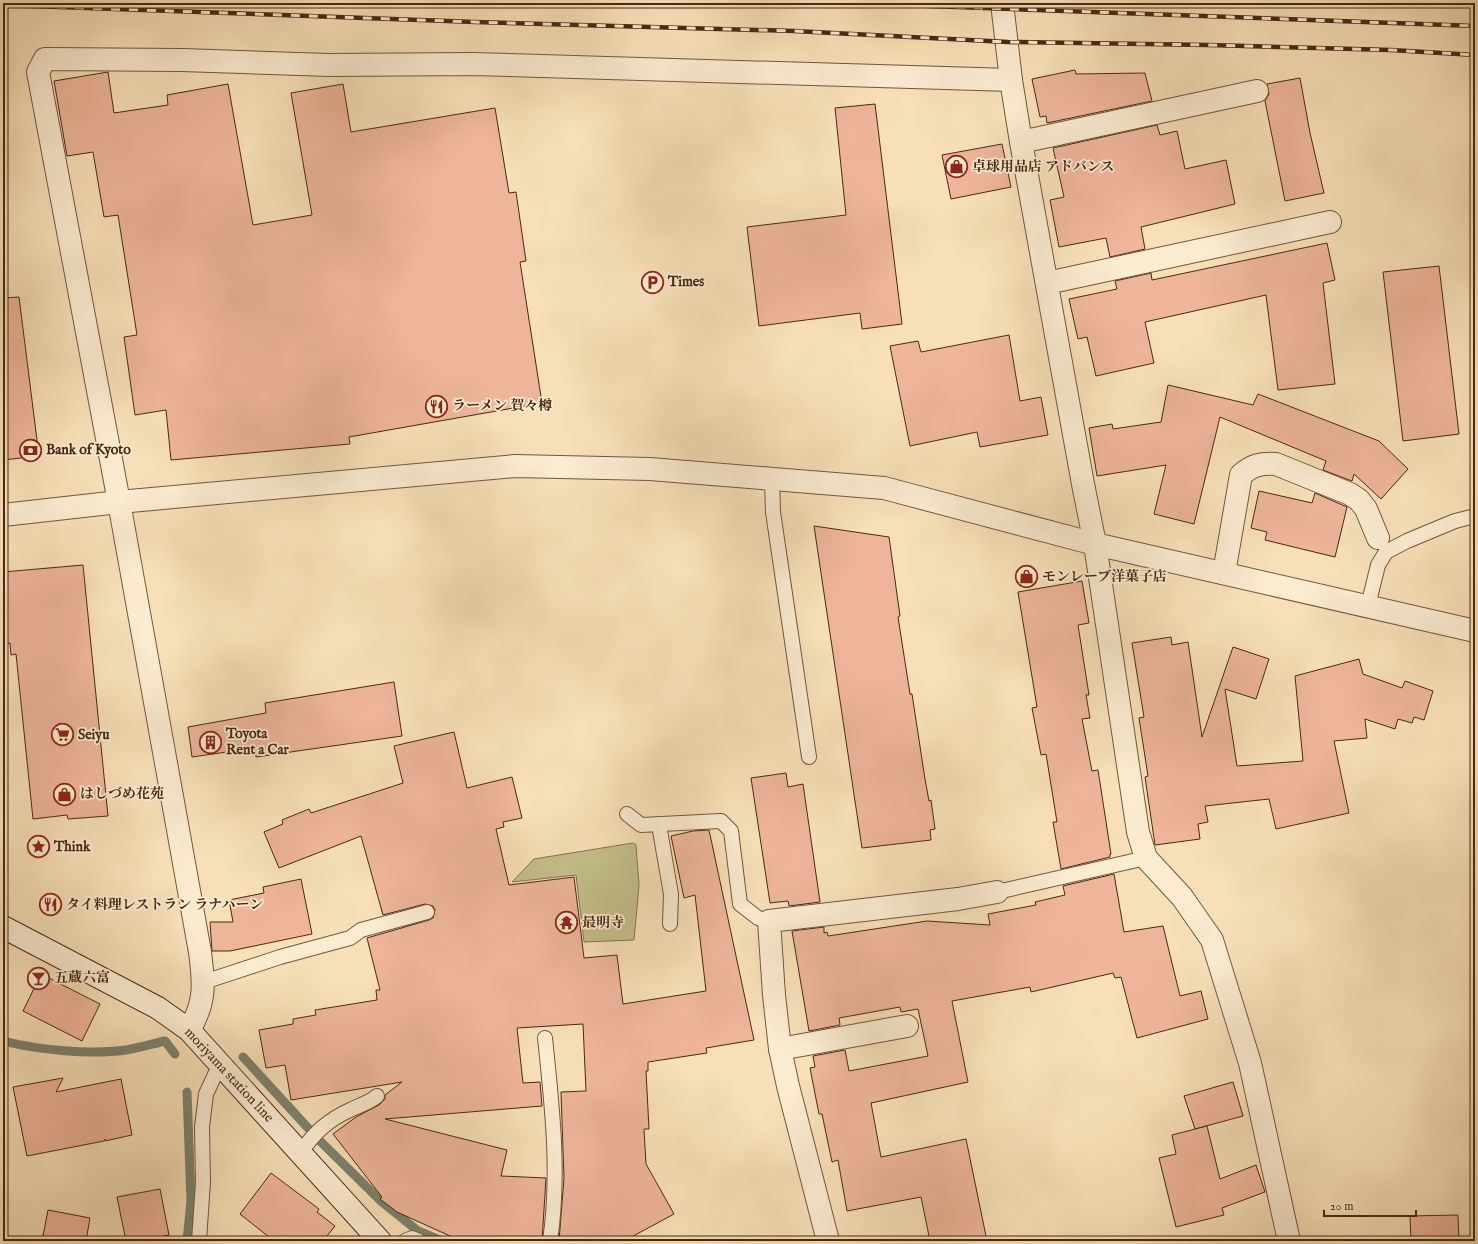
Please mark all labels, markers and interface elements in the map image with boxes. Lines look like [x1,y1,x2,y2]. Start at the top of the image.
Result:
shop icon: 卓球用品店 アドバンス [943,154,969,180]
place label: 卓球用品店 アドバンス [972,158,1114,176]
parking icon: Times [640,269,666,295]
place label: Times [667,273,704,291]
restaurant icon: ラーメン 賀々樽 [424,393,450,419]
place label: ラーメン 賀々樽 [452,397,552,415]
bank icon: Bank of Kyoto [18,437,44,463]
place label: Bank of Kyoto [46,441,131,459]
shop icon: モンレーブ洋菓子店 [1013,564,1039,590]
place label: モンレーブ洋菓子店 [1042,568,1167,586]
supermarket icon: Seiyu [49,722,75,748]
place label: Toyota Rent a Car [225,725,289,759]
place label: Seiyu [78,726,110,744]
building icon: Toyota Rent a Car [197,729,223,755]
shop icon: はしづめ花苑 [51,781,77,807]
place label: はしづめ花苑 [80,785,164,803]
place icon: Think [26,834,52,860]
place label: Think [53,838,91,856]
restaurant icon: タイ料理レストラン ラナハーン [37,892,63,918]
place label: タイ料理レストラン ラナハーン [66,896,263,914]
temple icon: 最明寺 [553,910,579,936]
place label: 最明寺 [582,914,624,932]
bar icon: 五蔵六富 [25,965,51,991]
place label: 五蔵六富 [54,969,110,987]
street label: moriyama station line [180,1024,278,1127]
scale bar [1324,1192,1416,1218]
text: 20 m [1330,1199,1353,1214]

